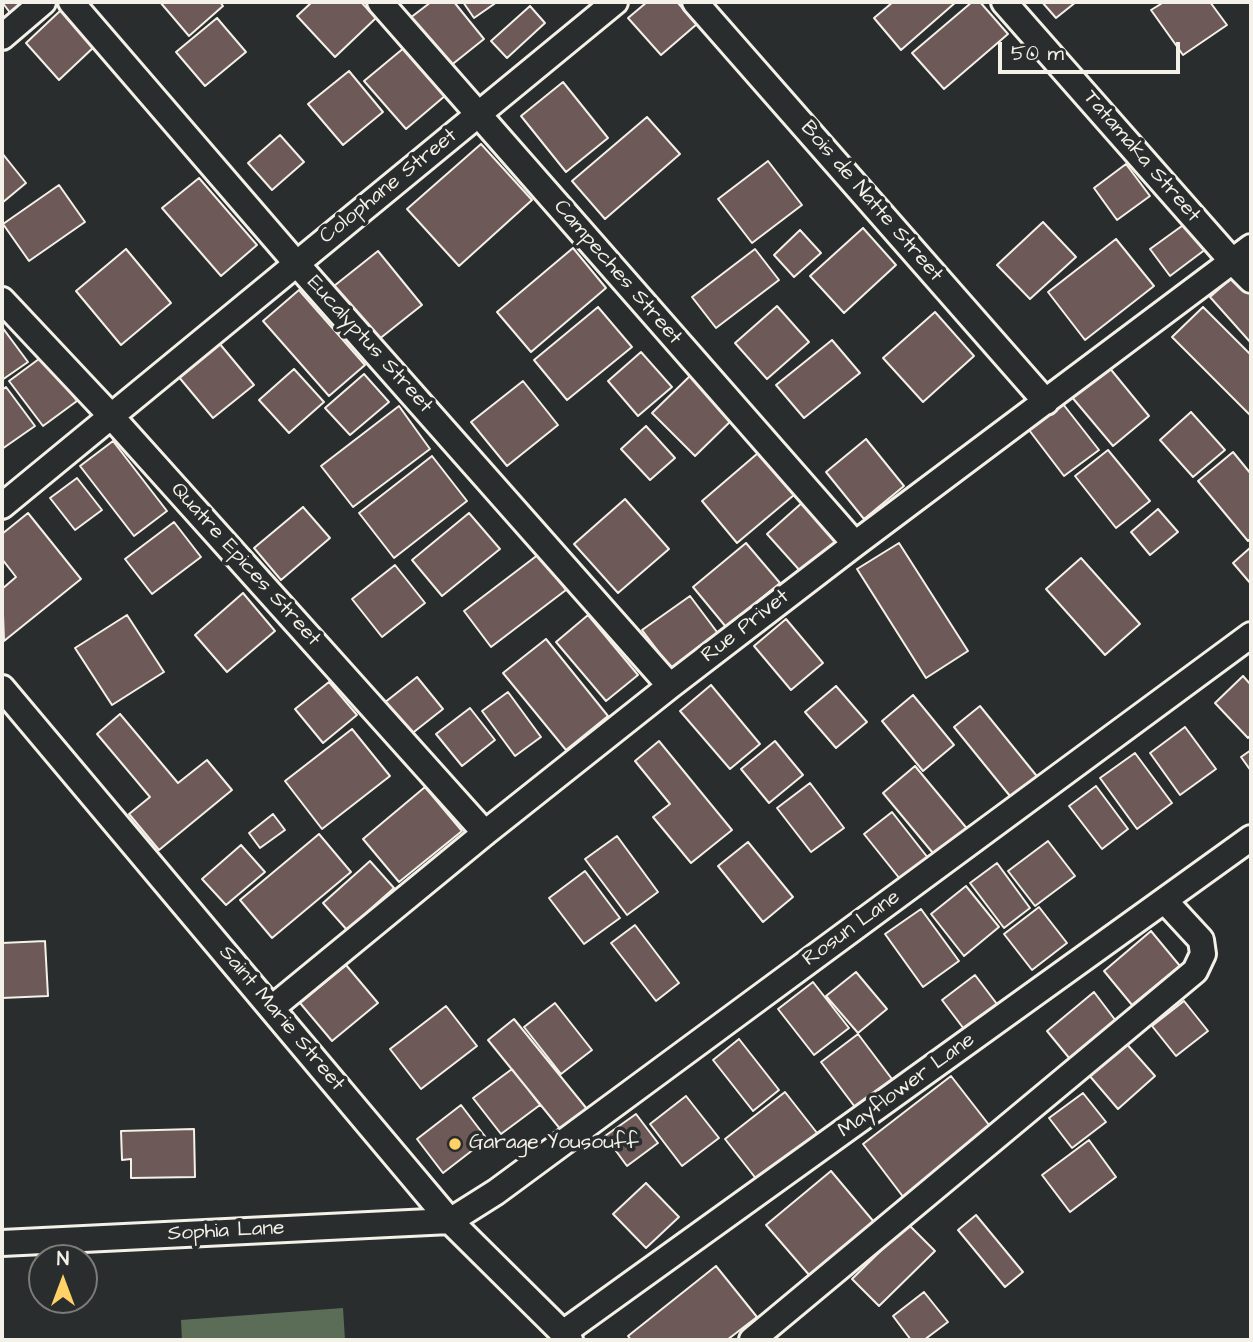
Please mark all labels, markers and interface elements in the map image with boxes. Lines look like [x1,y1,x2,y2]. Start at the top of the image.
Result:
scale bar [1001,28,1183,72]
text: 50 m [1011,39,1064,68]
street label: Tatamaka Street [1077,86,1205,228]
street label: Bois de Natte Street [794,116,948,288]
street label: Colophane Street [315,124,463,250]
street label: Campeches Street [547,195,687,351]
street label: Eucalyptus Street [301,271,437,419]
street label: Quatre Epices Street [165,478,325,652]
street label: Rue Privet [697,585,795,669]
street label: Rosun Lane [798,885,906,973]
street label: Saint Marie Street [213,941,349,1097]
street label: Mayflower Lane [834,1028,980,1144]
place label: Garage Yousouff [469,1131,639,1157]
marker: Garage Yousouff [447,1136,463,1152]
street label: Sophia Lane [167,1216,285,1248]
north arrow [28,1244,98,1314]
text: N [57,1246,69,1273]

